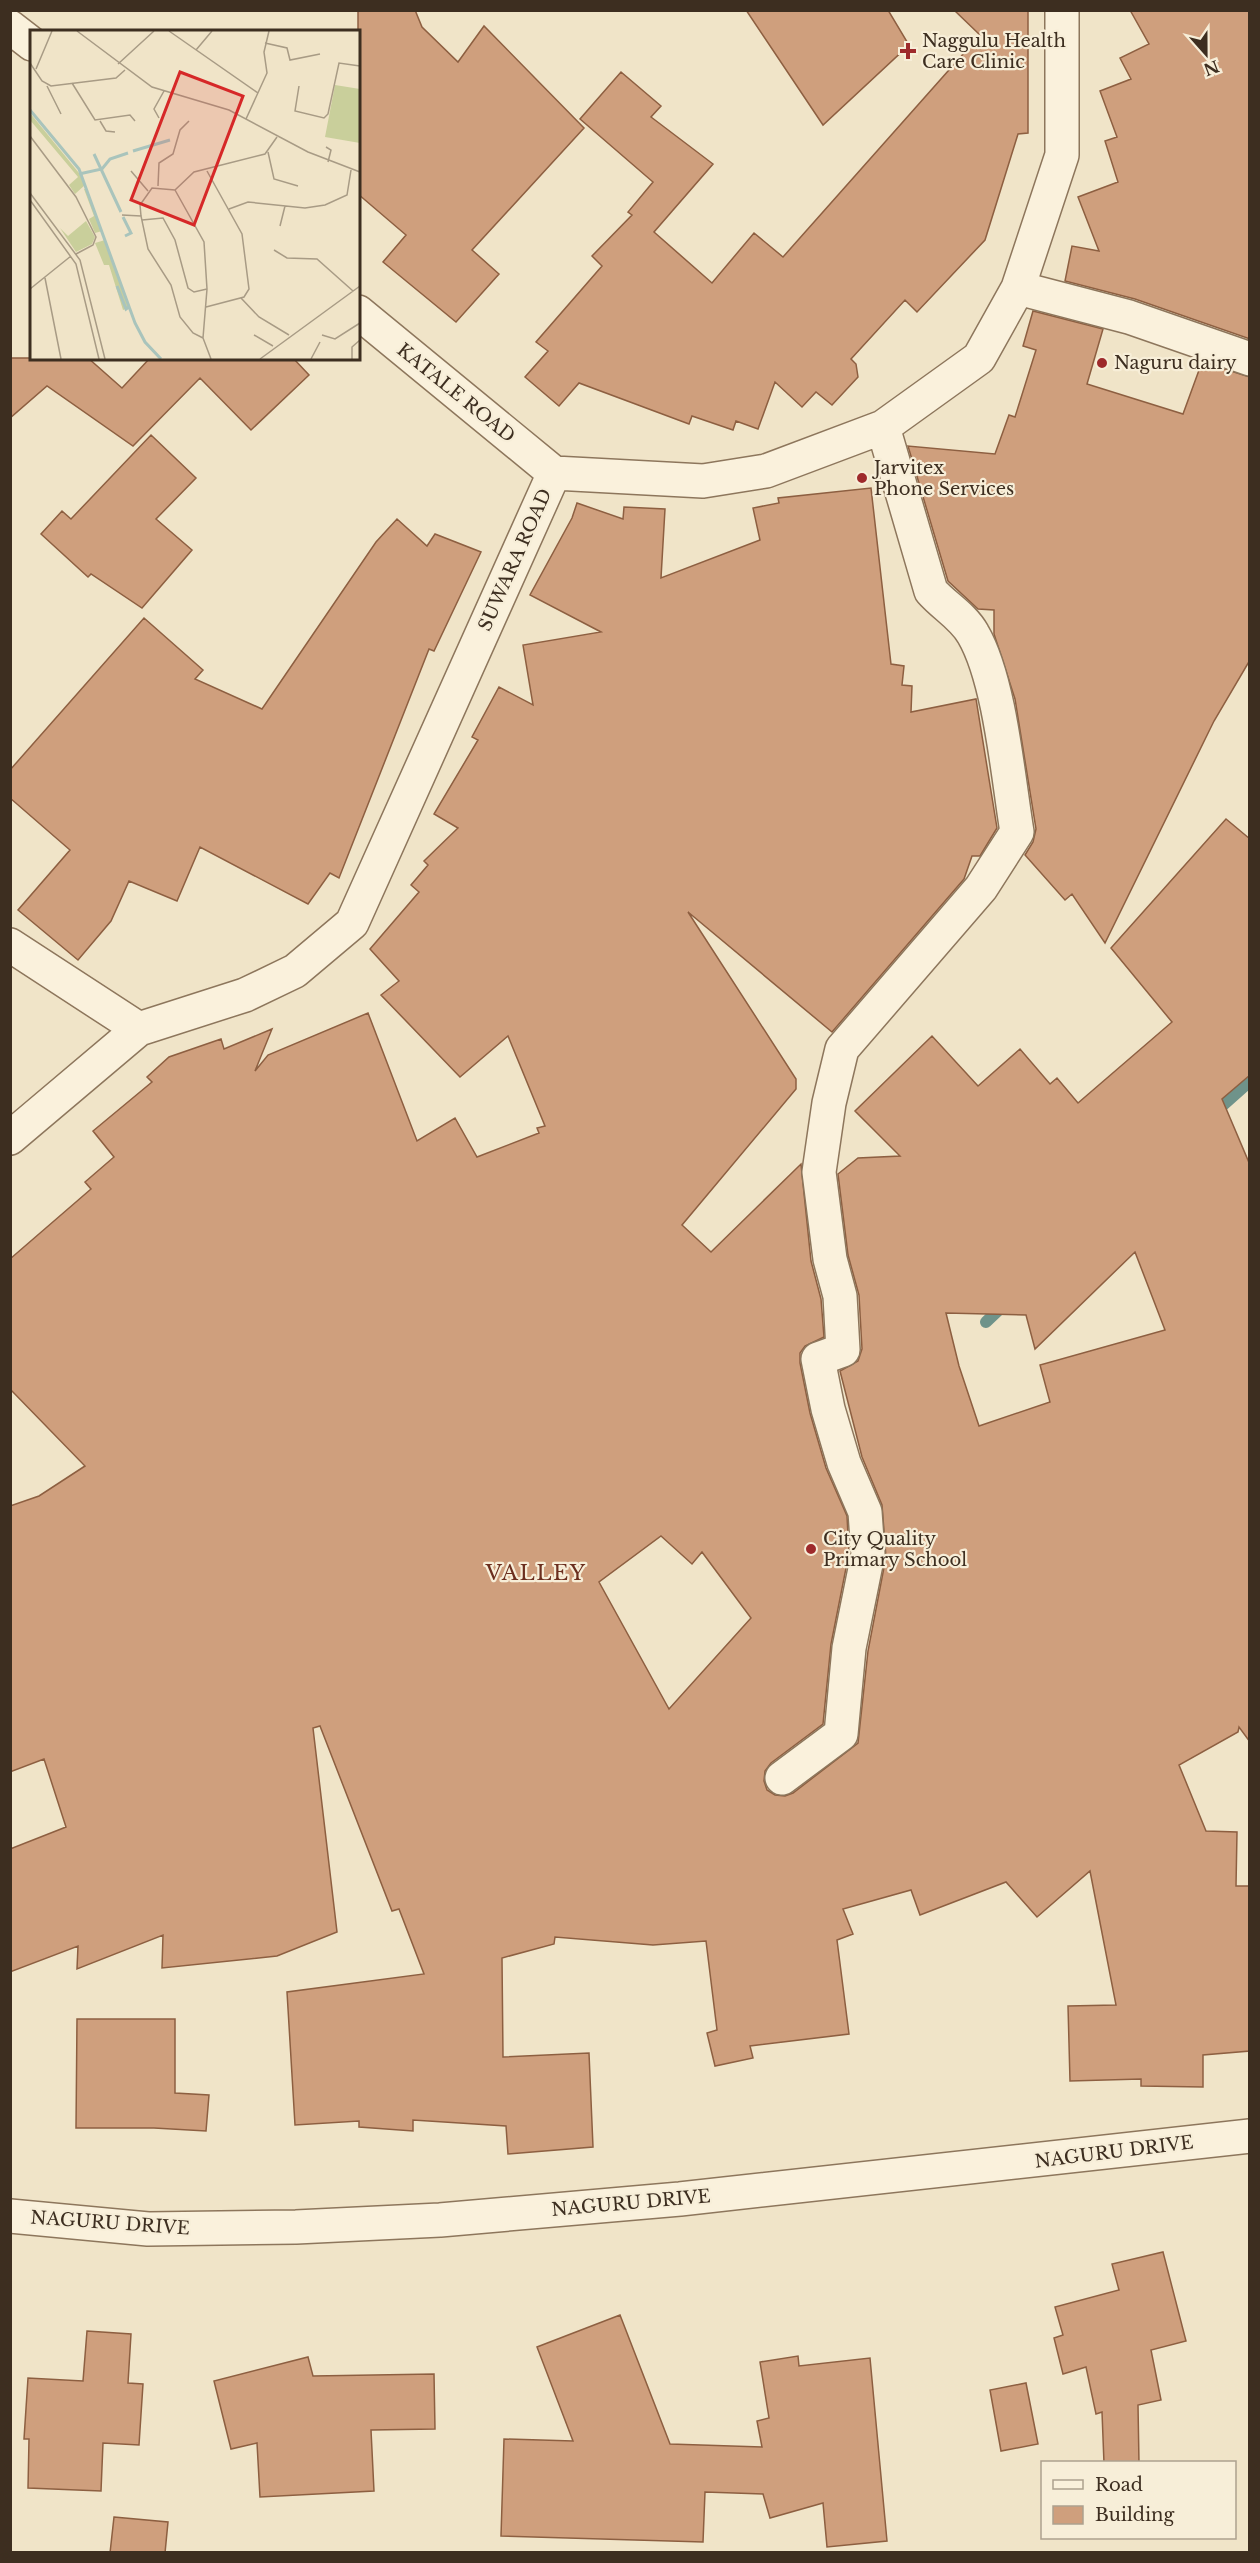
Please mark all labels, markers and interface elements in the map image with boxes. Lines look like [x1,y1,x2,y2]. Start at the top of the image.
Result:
north arrow [1176,24,1236,84]
inset map [30,30,360,360]
place label: Naggulu Health Care Clinic [922,30,1066,73]
marker: Naggulu Health Care Clinic [899,42,917,60]
text: N [1201,56,1222,80]
street label: KATALE ROAD [393,339,519,447]
place label: Naguru dairy [1114,352,1237,374]
marker: Naguru dairy [1095,356,1109,370]
place label: Jarvitex Phone Services [872,457,1014,500]
marker: Jarvitex Phone Services [855,471,869,485]
street label: SUWARA ROAD [474,485,556,635]
place label: City Quality Primary School [823,1528,967,1571]
marker: City Quality Primary School [804,1542,818,1556]
district label: VALLEY [484,1560,587,1586]
street label: NAGURU DRIVE [1033,2131,1195,2173]
street label: NAGURU DRIVE [550,2185,712,2221]
street label: NAGURU DRIVE [30,2206,190,2240]
legend [1041,2461,1236,2539]
text: Road [1095,2474,1143,2496]
text: Building [1095,2504,1174,2526]

